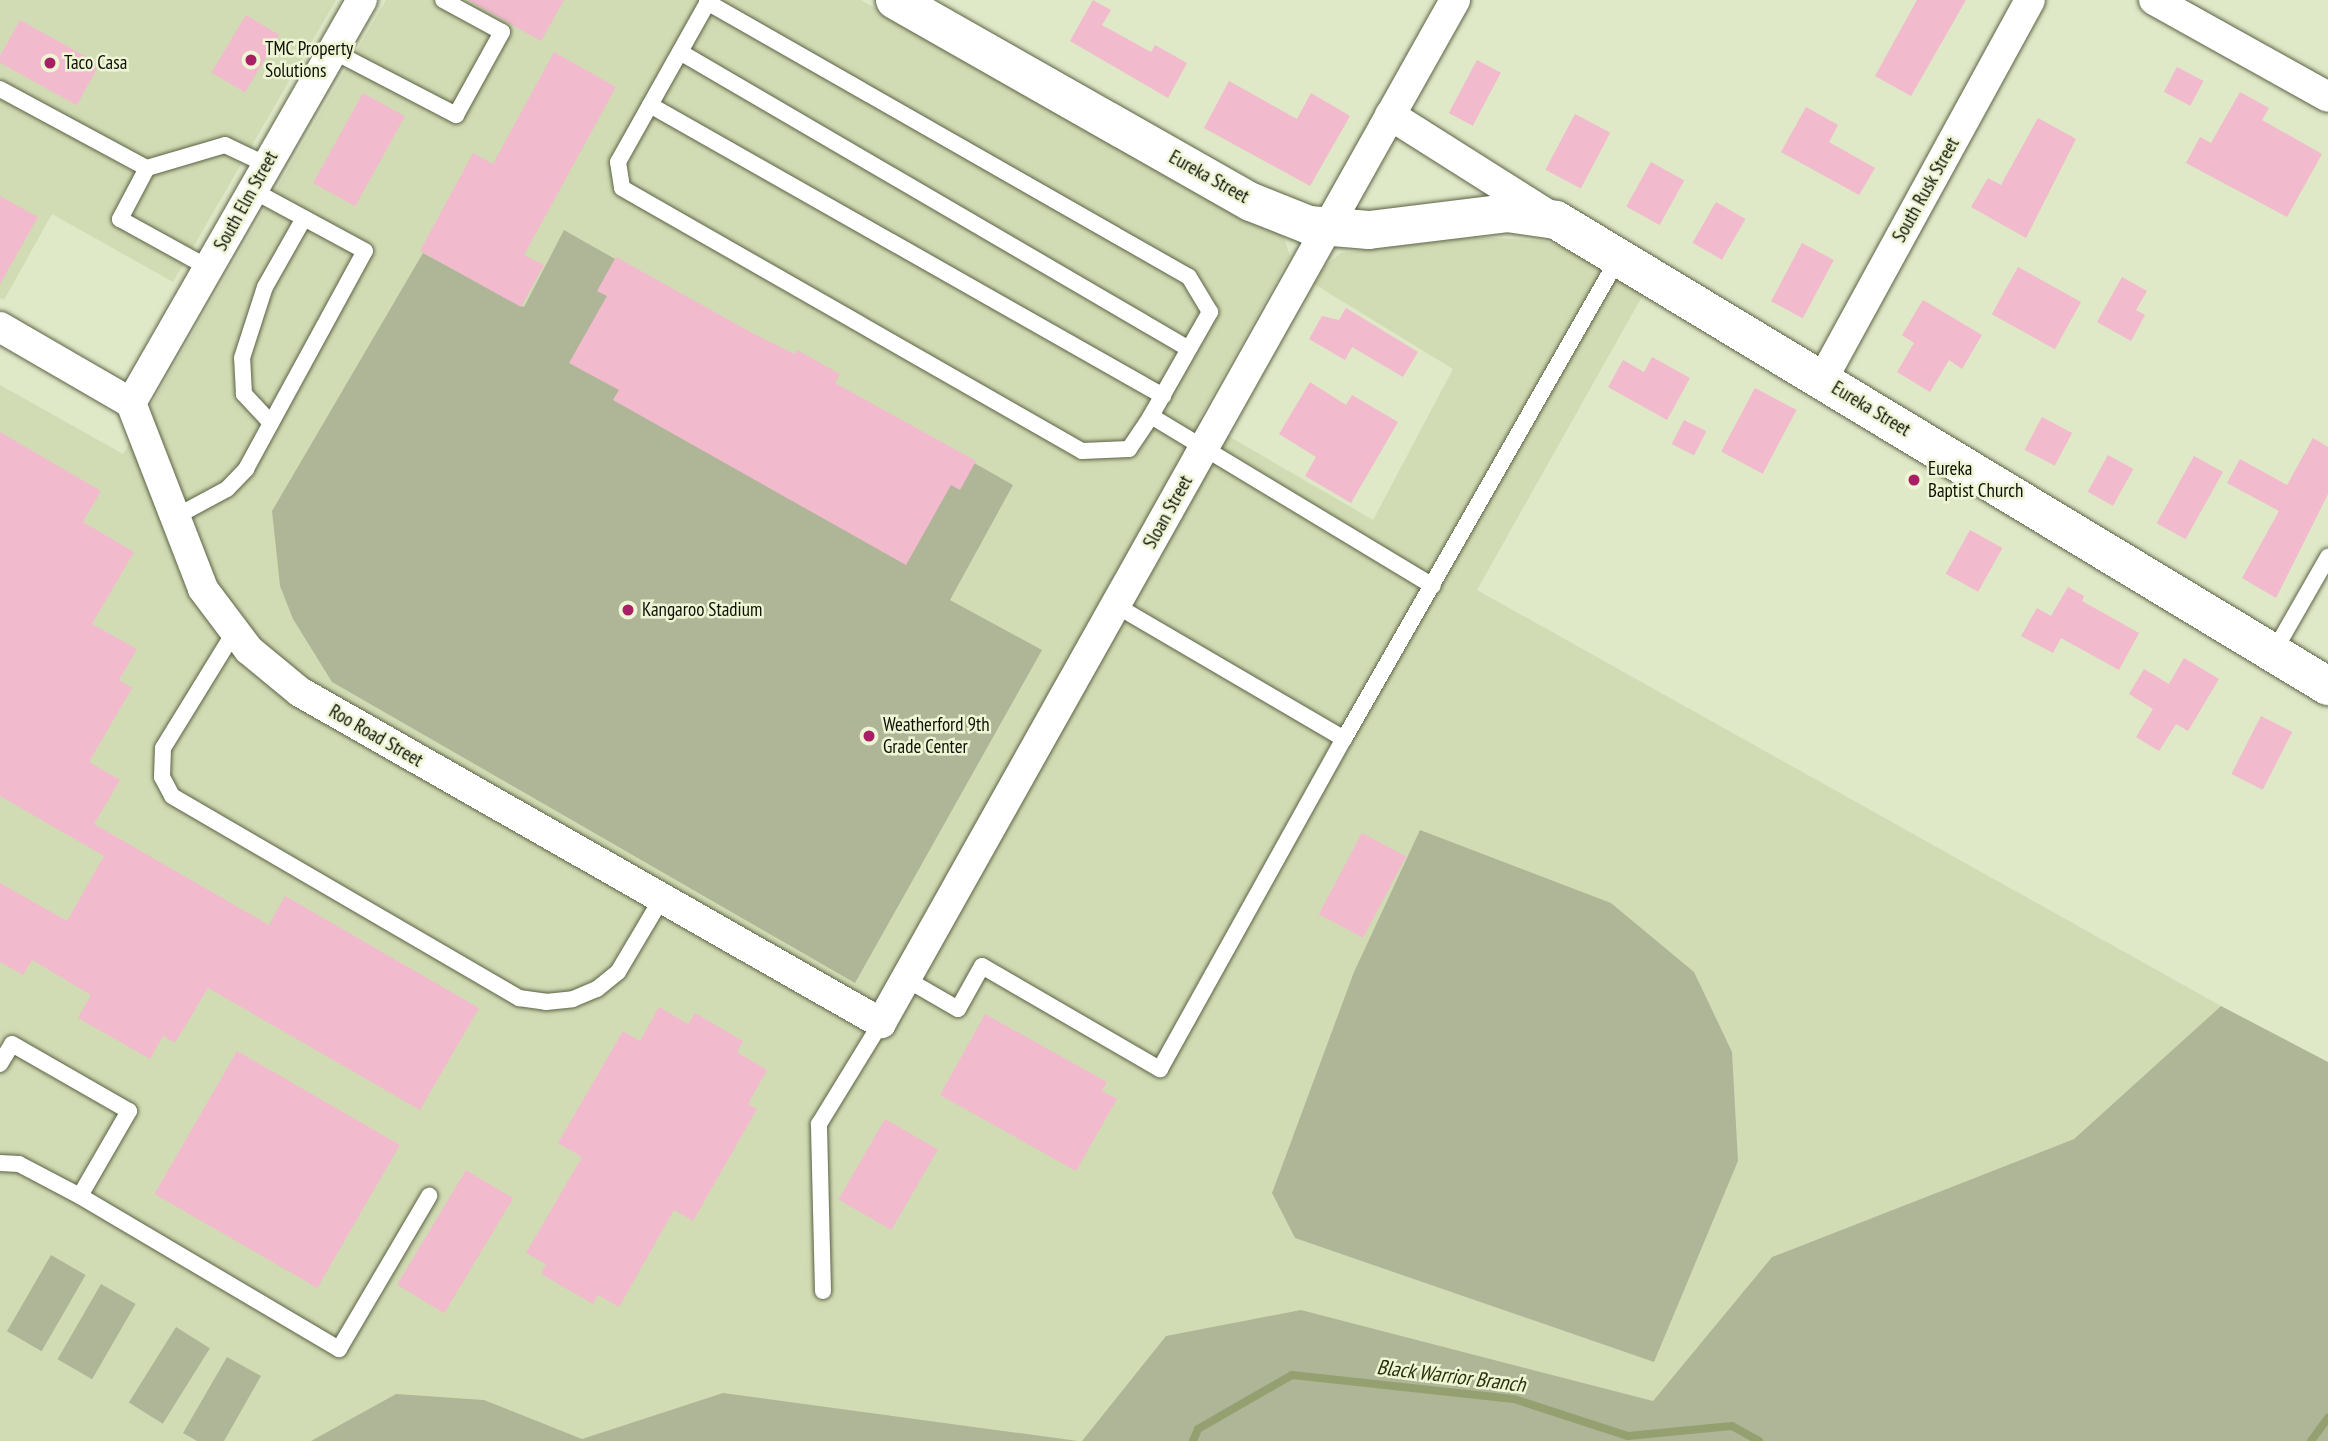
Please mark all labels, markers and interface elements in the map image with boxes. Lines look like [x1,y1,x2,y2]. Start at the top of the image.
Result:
place label: TMC Property Solutions [265,38,354,82]
place label: Taco Casa [64,52,127,74]
marker: TMC Property Solutions [243,52,259,68]
marker: Taco Casa [42,55,58,71]
street label: South Rusk Street [1888,133,1964,247]
street label: Eureka Street [1165,146,1253,208]
street label: South Elm Street [209,147,283,255]
street label: Eureka Street [1828,377,1914,441]
place label: Eureka Baptist Church [1928,458,2023,502]
street label: Sloan Street [1139,471,1197,553]
marker: Eureka Baptist Church [1906,472,1922,488]
place label: Kangaroo Stadium [642,599,762,621]
marker: Kangaroo Stadium [620,602,636,618]
street label: Roo Road Street [325,700,427,772]
place label: Weatherford 9th Grade Center [883,714,990,758]
marker: Weatherford 9th Grade Center [861,728,877,744]
water label: Black Warrior Branch [1375,1354,1527,1398]

